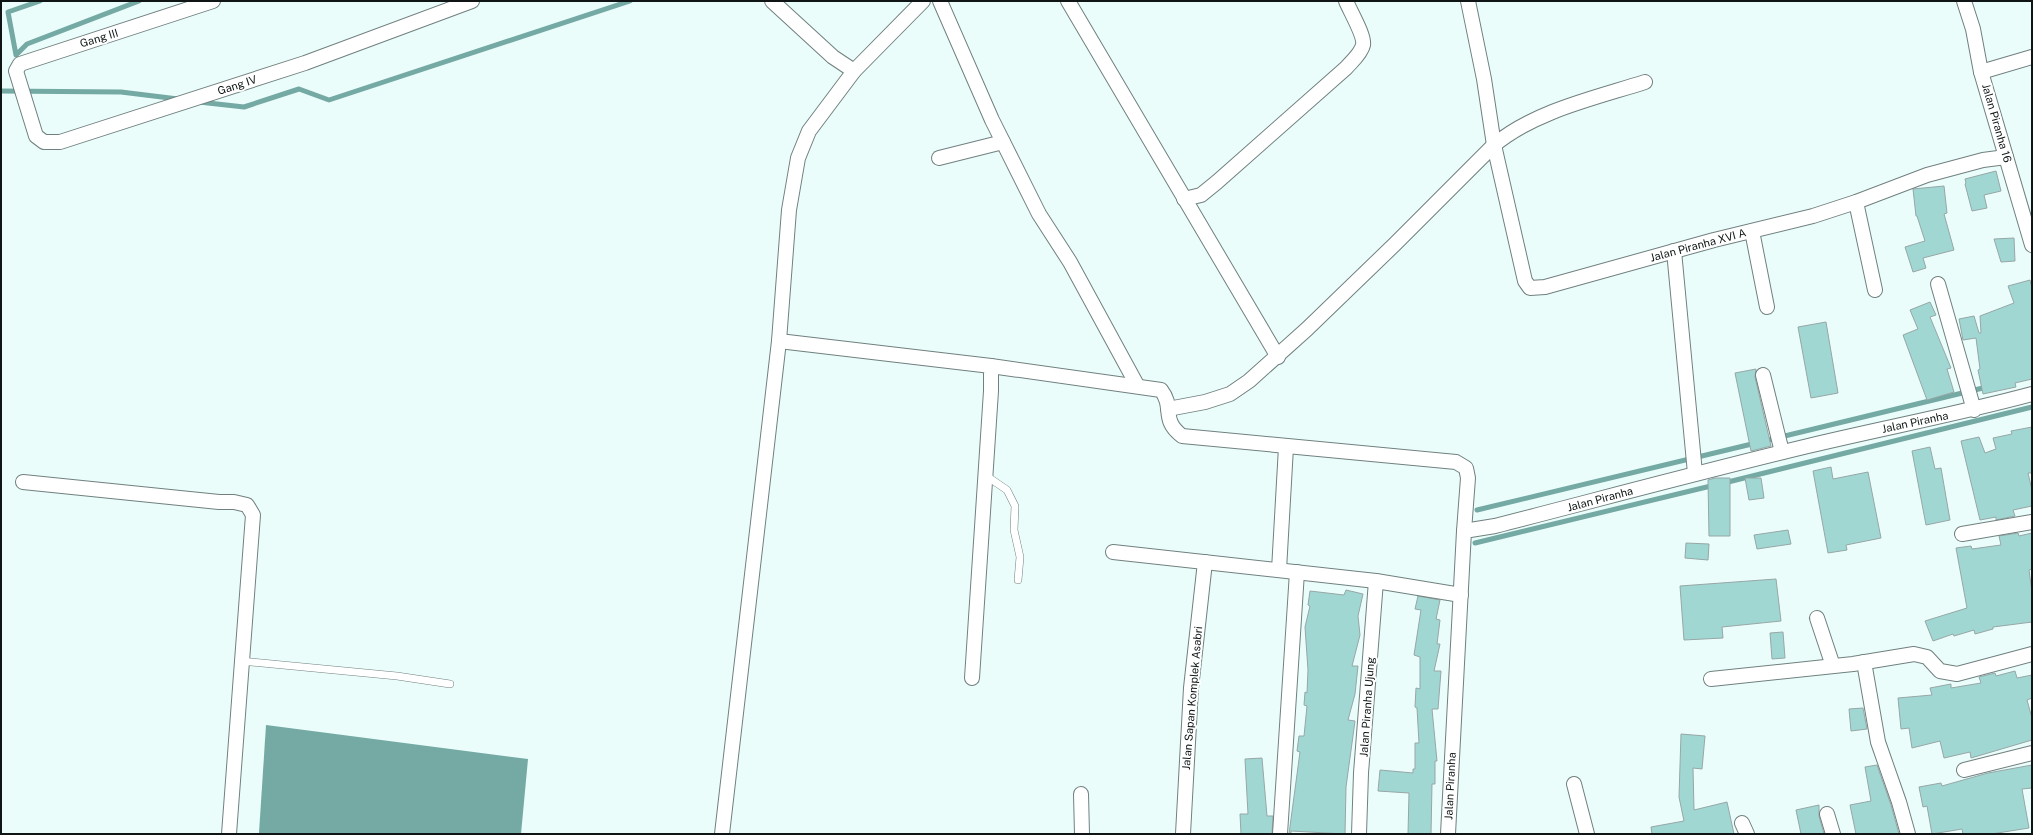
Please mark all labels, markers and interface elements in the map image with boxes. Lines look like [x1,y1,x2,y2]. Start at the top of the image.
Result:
street label: Gang III [78,27,120,49]
street label: Gang IV [216,73,259,97]
street label: Jalan Piranha 16 [1980,82,2014,164]
street label: Jalan Piranha XVI A [1649,226,1747,264]
street label: Jalan Piranha [1881,409,1949,435]
street label: Jalan Piranha [1566,484,1634,514]
street label: Jalan Sapan Komplek Asabri [1180,626,1204,770]
street label: Jalan Piranha Ujung [1358,656,1376,757]
street label: Jalan Piranha [1442,752,1458,820]

